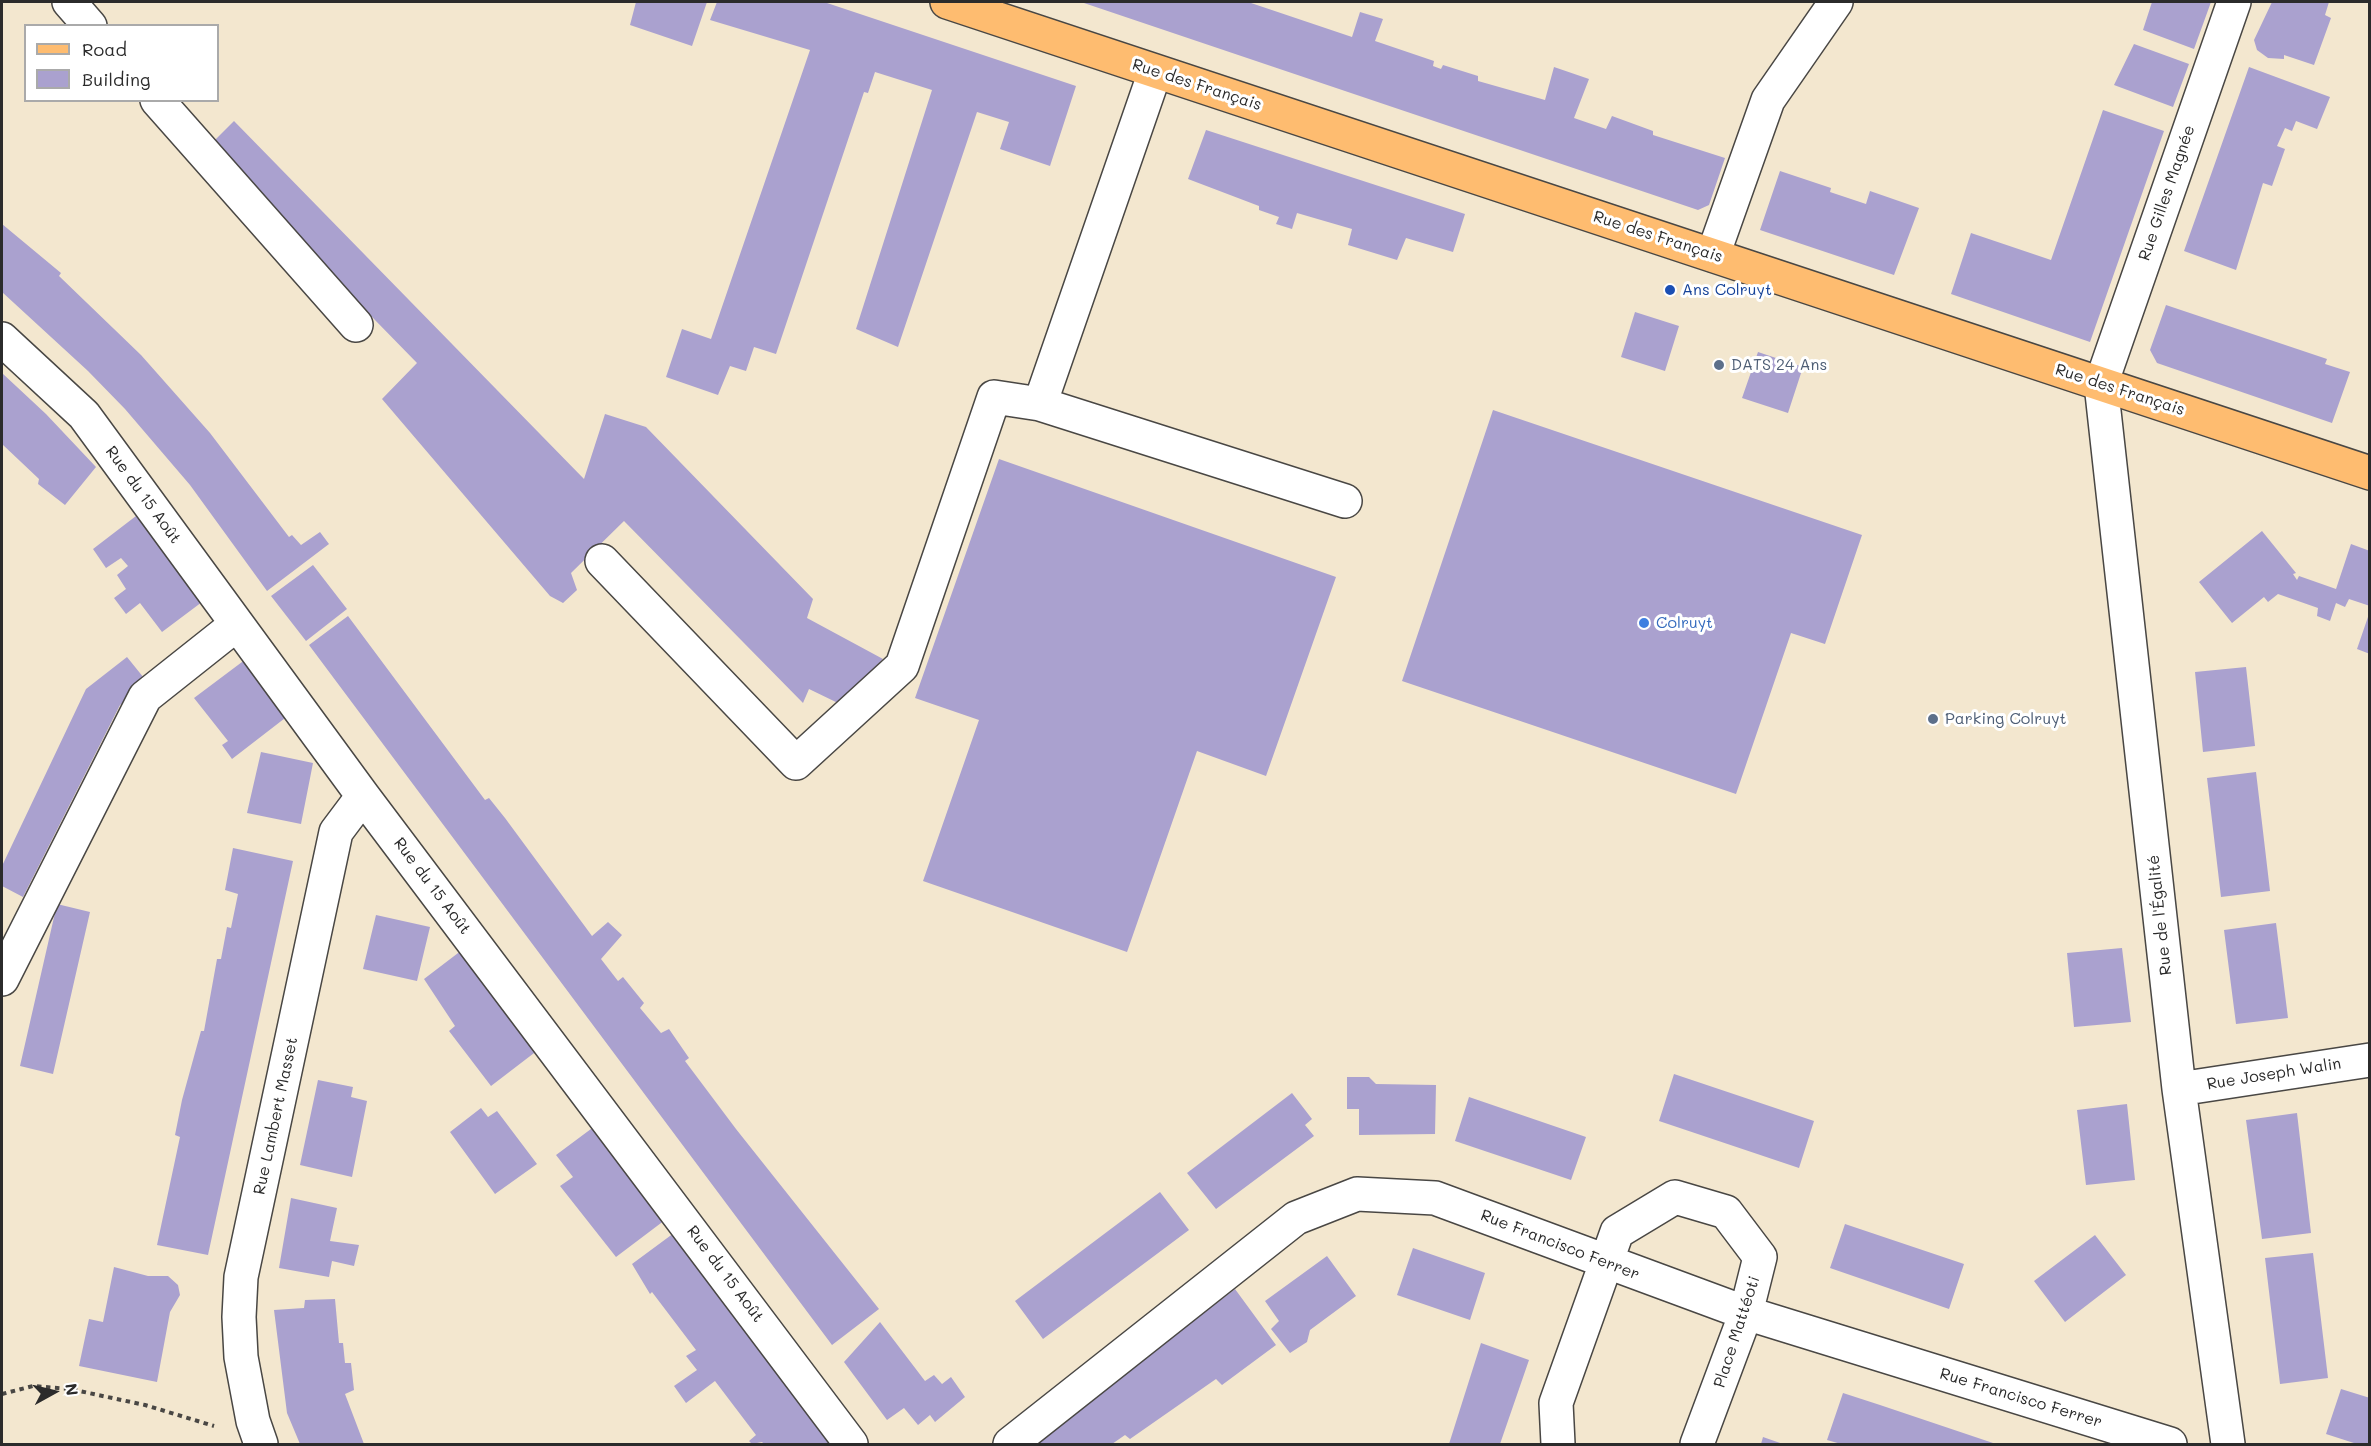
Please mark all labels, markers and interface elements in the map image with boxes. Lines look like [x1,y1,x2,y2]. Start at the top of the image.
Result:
legend [24,24,219,102]
text: Road [82,37,127,61]
street label: Rue des Français [1130,55,1264,115]
text: Building [82,67,150,91]
street label: Rue Gilles Magnée [2135,123,2199,263]
street label: Rue des Français [1591,207,1725,267]
place label: Ans Colruyt [1682,280,1772,300]
marker: Ans Colruyt [1663,283,1677,297]
place label: DATS 24 Ans [1731,355,1827,375]
marker: DATS 24 Ans [1712,358,1726,372]
street label: Rue des Français [2053,360,2187,420]
street label: Rue du 15 Août [101,442,185,548]
place label: Colruyt [1656,613,1713,633]
marker: Colruyt [1637,616,1651,630]
place label: Parking Colruyt [1945,709,2067,729]
marker: Parking Colruyt [1926,712,1940,726]
street label: Rue du 15 Août [389,834,475,938]
street label: Rue de l'Égalité [2144,854,2176,976]
street label: Rue Lambert Masset [250,1035,302,1197]
street label: Rue Joseph Walin [2205,1054,2343,1094]
street label: Rue Francisco Ferrer [1478,1206,1642,1284]
street label: Rue du 15 Août [682,1222,768,1326]
street label: Place Mattéoti [1710,1274,1764,1390]
north arrow [24,1362,84,1422]
street label: Rue Francisco Ferrer [1937,1364,2105,1432]
text: N [61,1382,84,1397]

